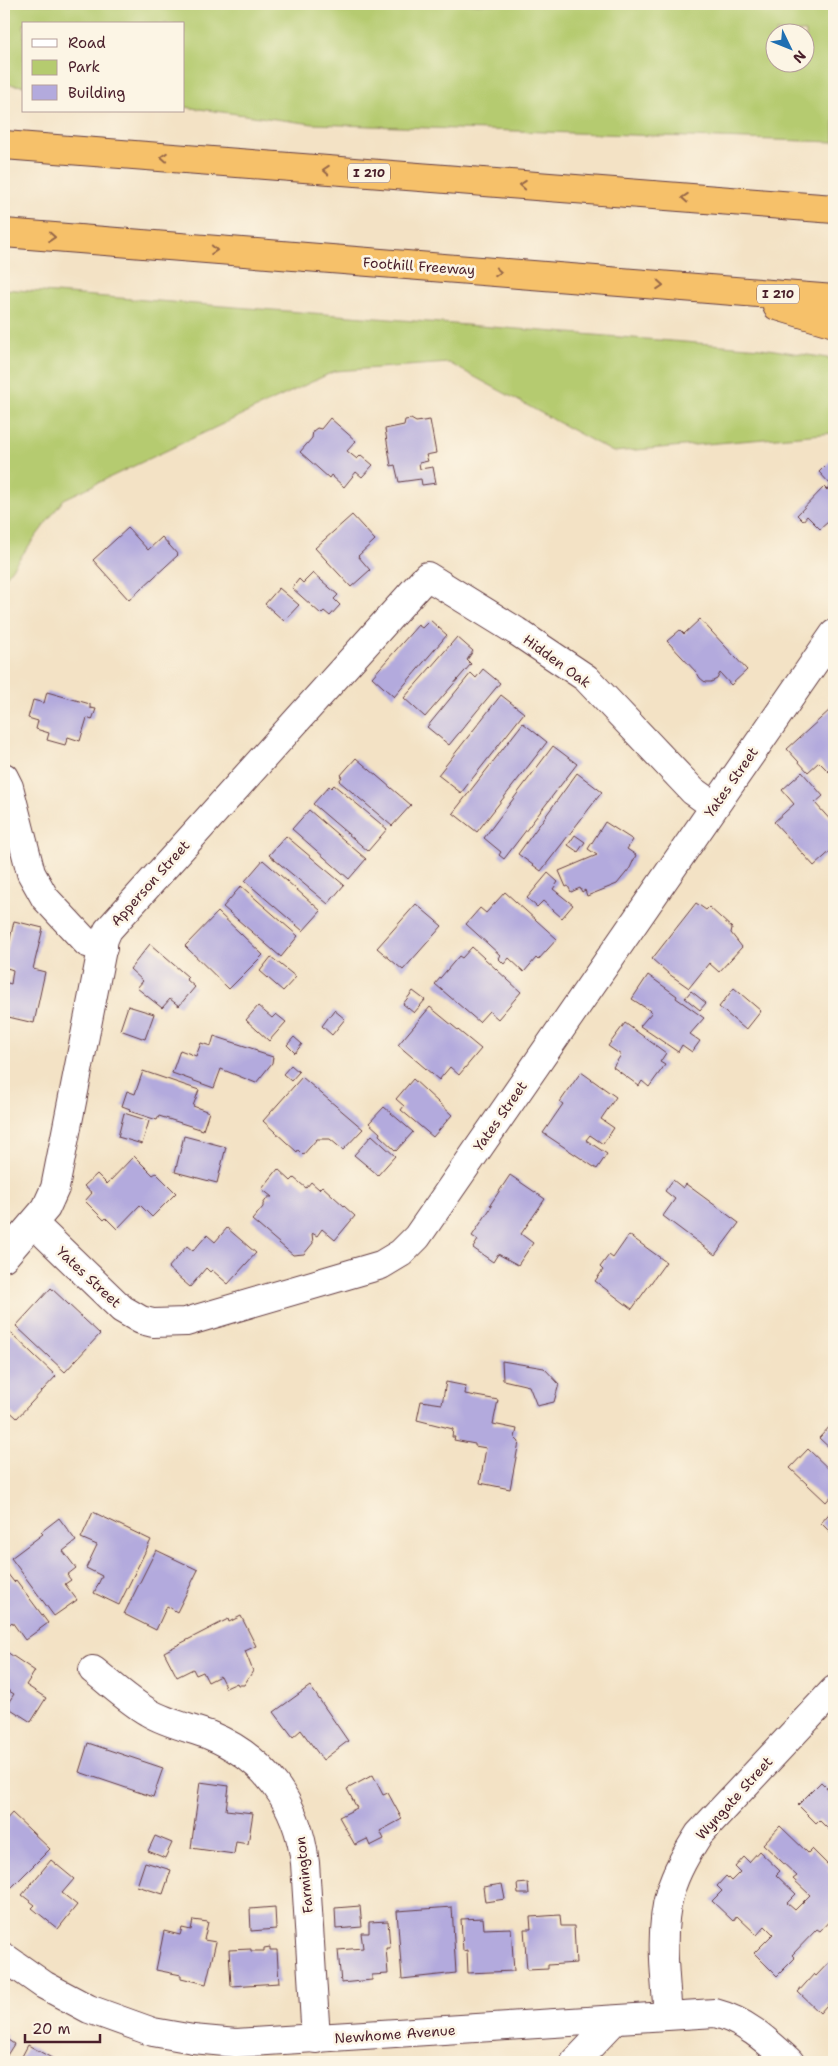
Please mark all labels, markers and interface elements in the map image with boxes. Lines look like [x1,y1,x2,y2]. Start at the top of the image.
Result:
legend [22,22,185,112]
north arrow [766,22,816,72]
text: Road [68,33,106,53]
text: N [789,47,810,67]
text: Park [68,57,100,77]
text: Building [68,83,125,103]
one-way arrow [160,152,168,163]
road number: I 210 [348,164,390,182]
one-way arrow [322,165,330,176]
one-way arrow [519,180,527,191]
one-way arrow [681,192,689,203]
one-way arrow [49,231,57,242]
one-way arrow [211,244,219,255]
street label: Foothill Freeway [362,253,476,279]
one-way arrow [495,266,503,277]
one-way arrow [657,279,665,290]
road number: I 210 [757,284,799,304]
street label: Hidden Oak [520,630,594,692]
street label: Yates Street [700,743,762,821]
street label: Apperson Street [107,836,193,930]
street label: Yates Street [469,1077,531,1155]
street label: Yates Street [53,1243,125,1311]
street label: Wyngate Street [692,1753,776,1843]
street label: Farmington [291,1835,317,1914]
scale bar [25,2011,100,2043]
text: 20 m [32,2019,71,2039]
street label: Newhome Avenue [334,2021,456,2047]

